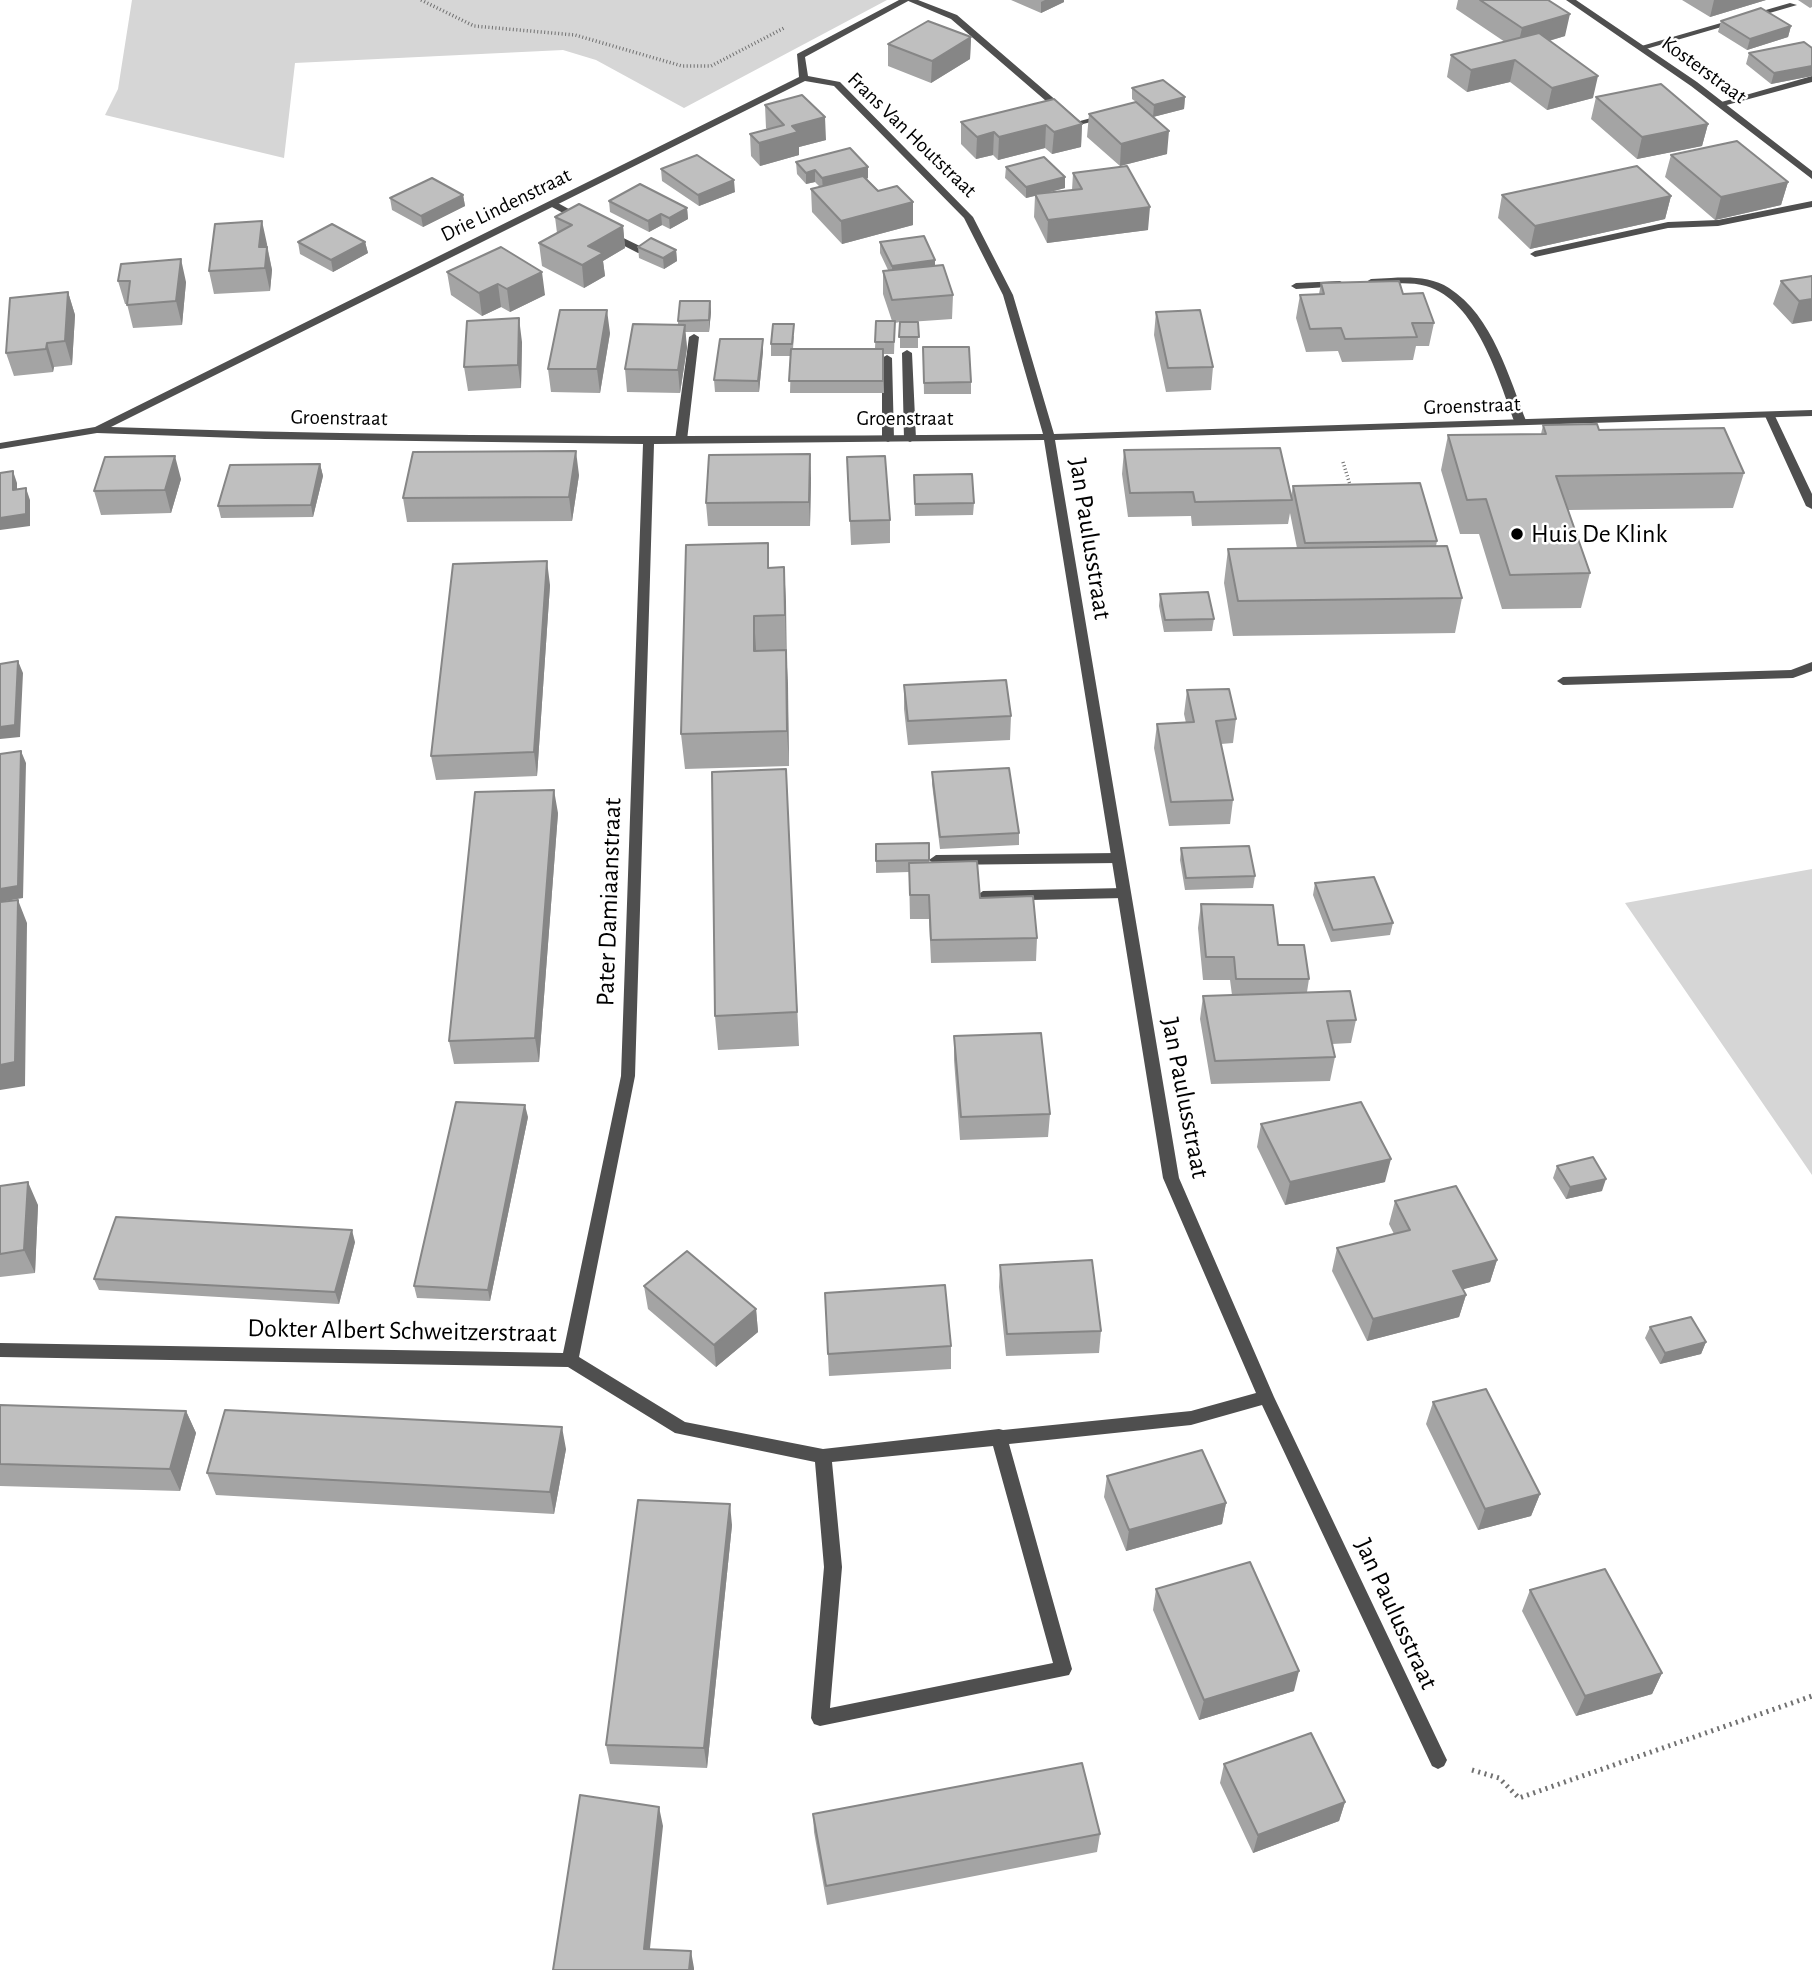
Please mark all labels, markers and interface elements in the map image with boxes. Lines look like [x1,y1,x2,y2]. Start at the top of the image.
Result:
street label: Kosterstraat [1657,31,1751,109]
street label: Frans Van Houtstraat [842,67,982,203]
street label: Drie Lindenstraat [437,163,575,247]
street label: Groenstraat [1423,392,1521,420]
street label: Groenstraat [290,405,388,431]
street label: Groenstraat [857,406,953,432]
street label: Jan Paulusstraat [1062,456,1118,622]
place label: Huis De Klink [1531,518,1667,550]
marker: Huis De Klink [1509,526,1525,542]
street label: Pater Damiaanstraat [590,797,628,1007]
street label: Jan Paulusstraat [1154,1015,1216,1181]
street label: Dokter Albert Schweitzerstraat [247,1313,557,1349]
street label: Jan Paulusstraat [1347,1534,1445,1694]

